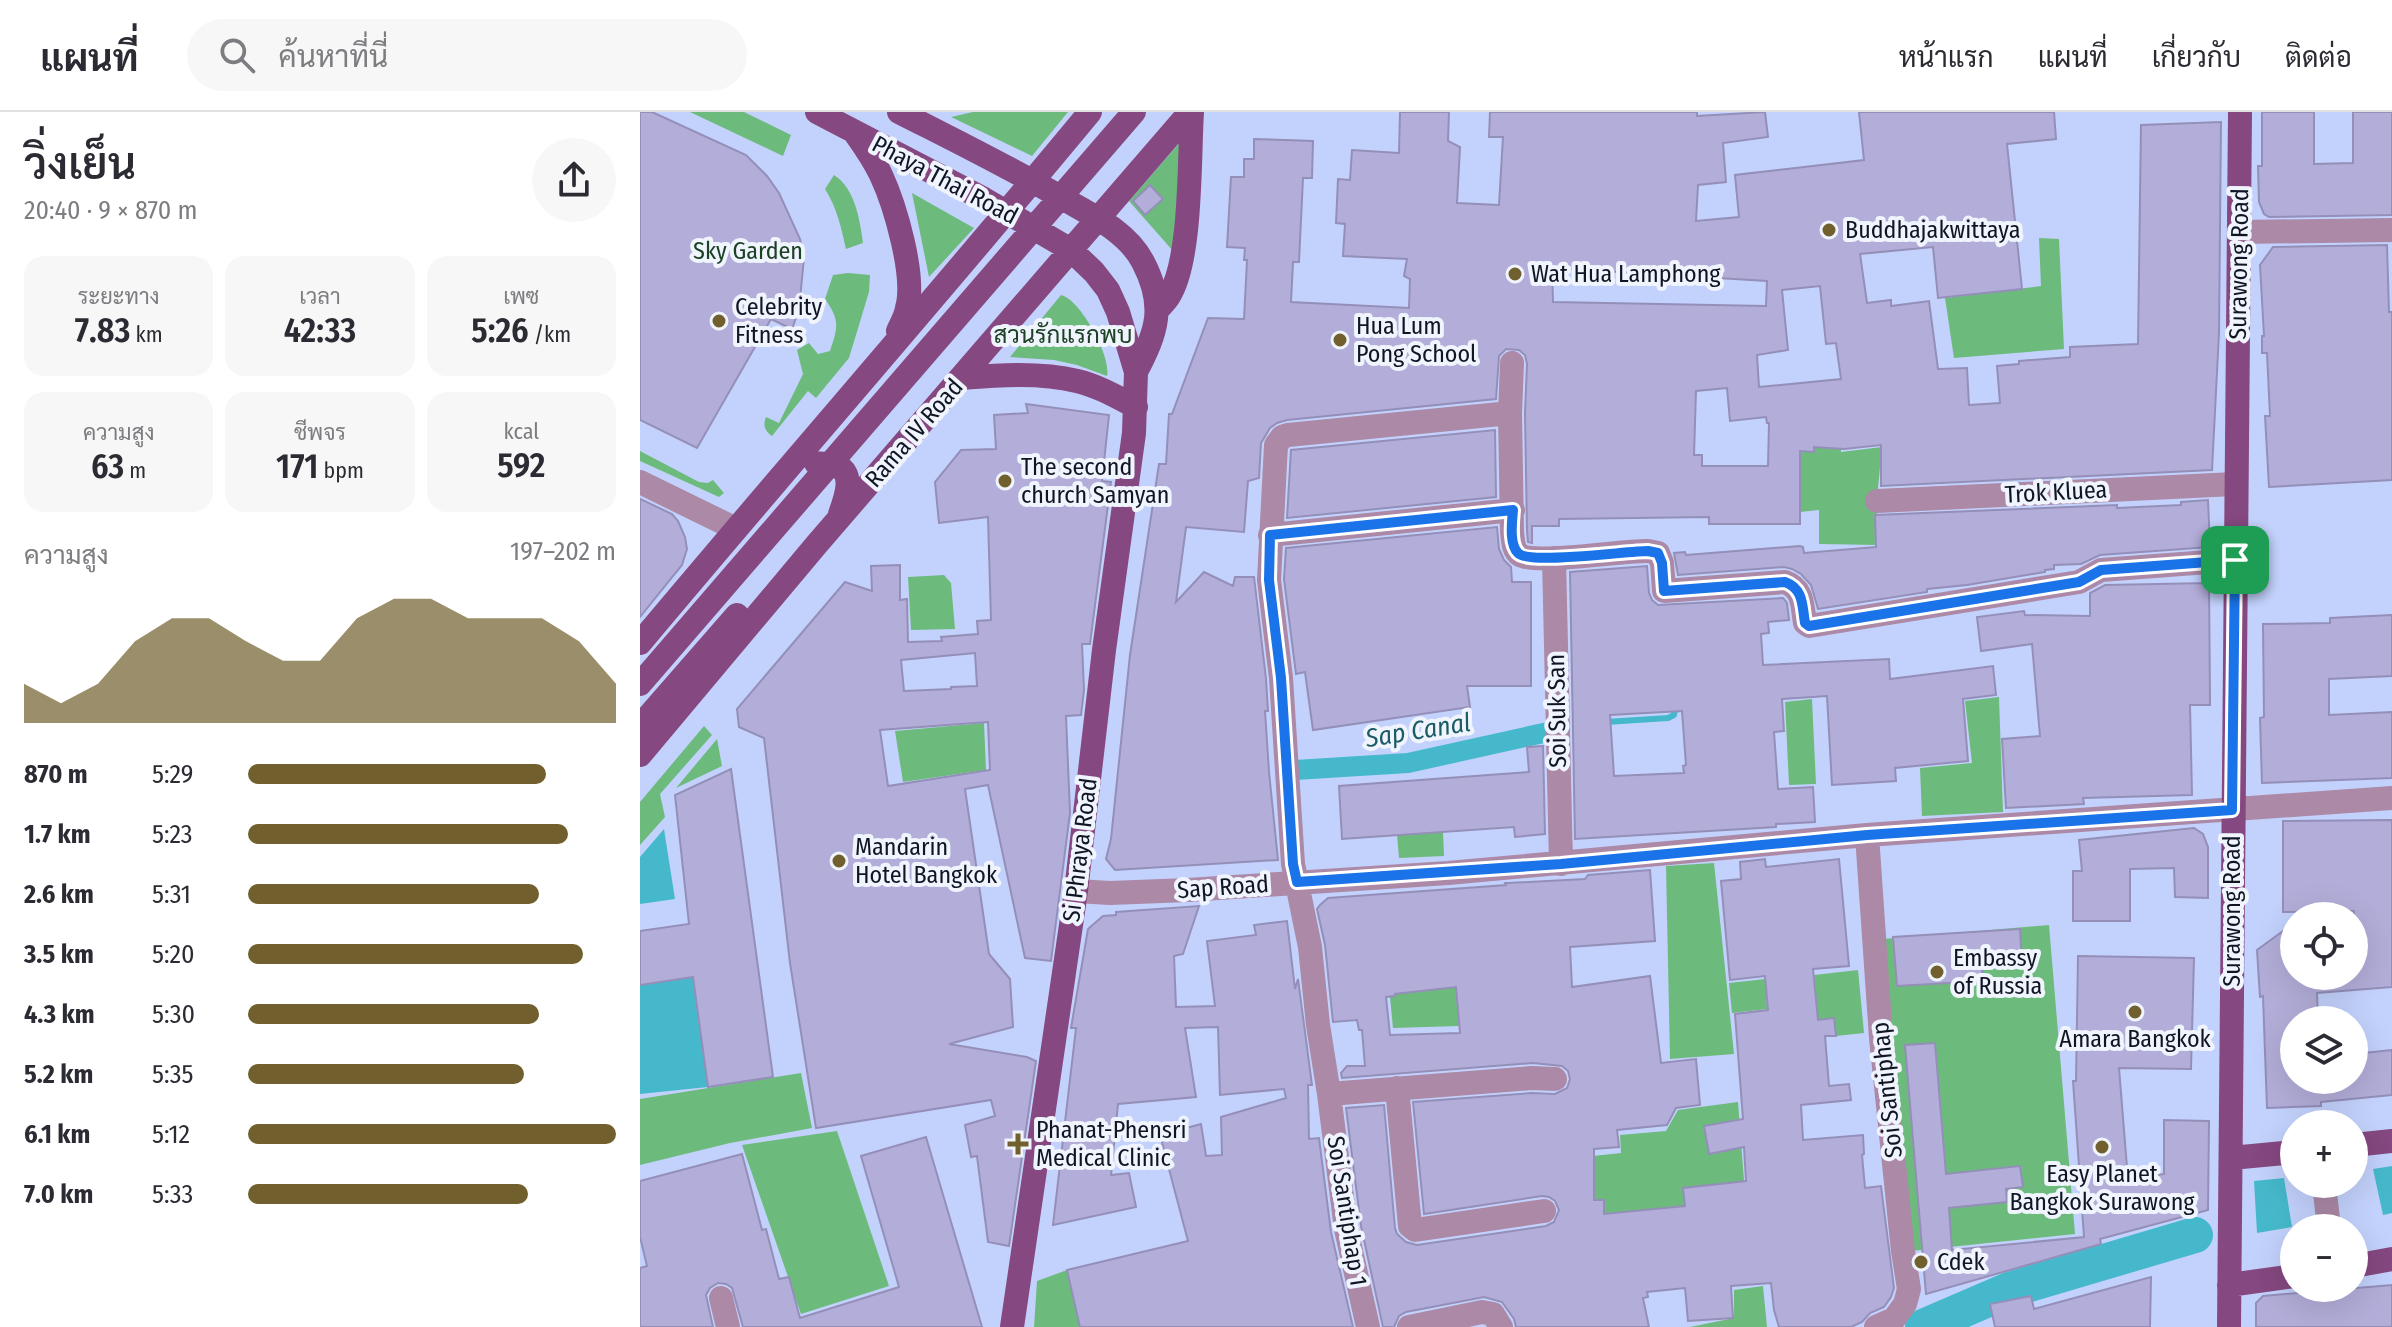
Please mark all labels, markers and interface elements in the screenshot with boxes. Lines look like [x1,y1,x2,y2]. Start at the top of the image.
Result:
search box [187,19,747,91]
icon: search [215,33,259,77]
text: แผนที่ [40,35,139,81]
text: ค้นหาที่นี่ [279,39,388,75]
text: หน้าแรก [1899,41,1994,74]
text: แผนที่ [2038,41,2108,74]
text: เกี่ยวกับ [2152,41,2241,74]
text: ติดต่อ [2285,41,2352,74]
street label: Phaya Thai Road [867,130,1023,230]
text: วิ่งเย็น [24,138,136,191]
button: share [532,138,616,222]
street label: Surawong Road [2224,188,2254,340]
text: 20:40 · 9 × 870 m [24,195,197,226]
place label: Buddhajakwittaya [1845,216,2020,244]
marker: Buddhajakwittaya [1820,221,1838,239]
park label: Sky Garden [693,237,803,265]
place label: Wat Hua Lamphong [1531,260,1721,288]
marker: Wat Hua Lamphong [1506,265,1524,283]
text: ระยะทาง [78,283,160,310]
text: เวลา [299,283,341,310]
text: เพซ [503,283,539,310]
place label: Celebrity Fitness [735,293,823,349]
text: 7.83 [75,310,130,351]
text: 42:33 [284,310,356,351]
text: 5:26 [471,310,529,351]
marker: Celebrity Fitness [710,312,728,330]
place label: Hua Lum Pong School [1356,312,1476,368]
text: km [130,321,163,348]
text: /km [529,321,571,348]
park label: สวนรักแรกพบ [993,321,1133,349]
marker: Hua Lum Pong School [1331,331,1349,349]
street label: Rama IV Road [859,373,969,493]
text: kcal [504,418,539,445]
text: ความสูง [83,419,154,446]
text: ชีพจร [294,419,346,446]
text: 592 [497,445,545,486]
text: 63 [91,446,124,487]
text: 171 [276,446,318,487]
place label: The second church Samyan [1021,453,1169,509]
text: m [124,457,146,484]
text: bpm [318,457,364,484]
marker: The second church Samyan [996,472,1014,490]
street label: Trok Kluea [2004,475,2108,509]
pin [2201,526,2269,594]
text: 197–202 m [510,536,616,567]
icon: arrive [2213,538,2257,582]
text: ความสูง [24,540,108,571]
street label: Soi Suk San [1542,654,1572,768]
water label: Sap Canal [1362,707,1473,754]
text: 870 m [24,759,88,790]
text: 5:29 [152,759,193,790]
street label: Si Phraya Road [1057,776,1103,924]
text: 1.7 km [24,819,91,850]
text: 5:23 [152,819,193,850]
place label: Mandarin Hotel Bangkok [855,833,998,889]
street label: Surawong Road [2218,835,2246,987]
marker: Mandarin Hotel Bangkok [830,852,848,870]
street label: Sap Road [1176,870,1270,904]
text: 2.6 km [24,879,94,910]
text: 5:31 [152,879,191,910]
map controls [2280,902,2368,1302]
button: locate [2280,902,2368,990]
text: 3.5 km [24,939,94,970]
text: 5:20 [152,939,194,970]
place label: Embassy of Russia [1953,944,2042,1000]
marker: Embassy of Russia [1928,963,1946,981]
text: 4.3 km [24,999,95,1030]
text: 5:30 [152,999,195,1030]
marker: Amara Bangkok [2126,1003,2144,1021]
button: layers [2280,1006,2368,1094]
street label: Soi Santiphap [1866,1021,1908,1159]
place label: Amara Bangkok [2059,1025,2212,1053]
text: 5.2 km [24,1059,93,1090]
text: 5:35 [152,1059,193,1090]
button: + [2280,1110,2368,1198]
place label: Phanat-Phensri Medical Clinic [1036,1116,1187,1172]
text: 6.1 km [24,1119,90,1150]
text: 5:12 [152,1119,190,1150]
marker: Phanat-Phensri Medical Clinic [1007,1133,1029,1155]
street label: Soi Santiphap 1 [1321,1134,1373,1288]
marker: Easy Planet Bangkok Surawong [2093,1138,2111,1156]
place label: Easy Planet Bangkok Surawong [2009,1160,2195,1216]
text: 7.0 km [24,1179,93,1210]
text: 5:33 [152,1179,193,1210]
button: − [2280,1214,2368,1302]
place label: Cdek [1937,1248,1985,1276]
marker: Cdek [1912,1253,1930,1271]

